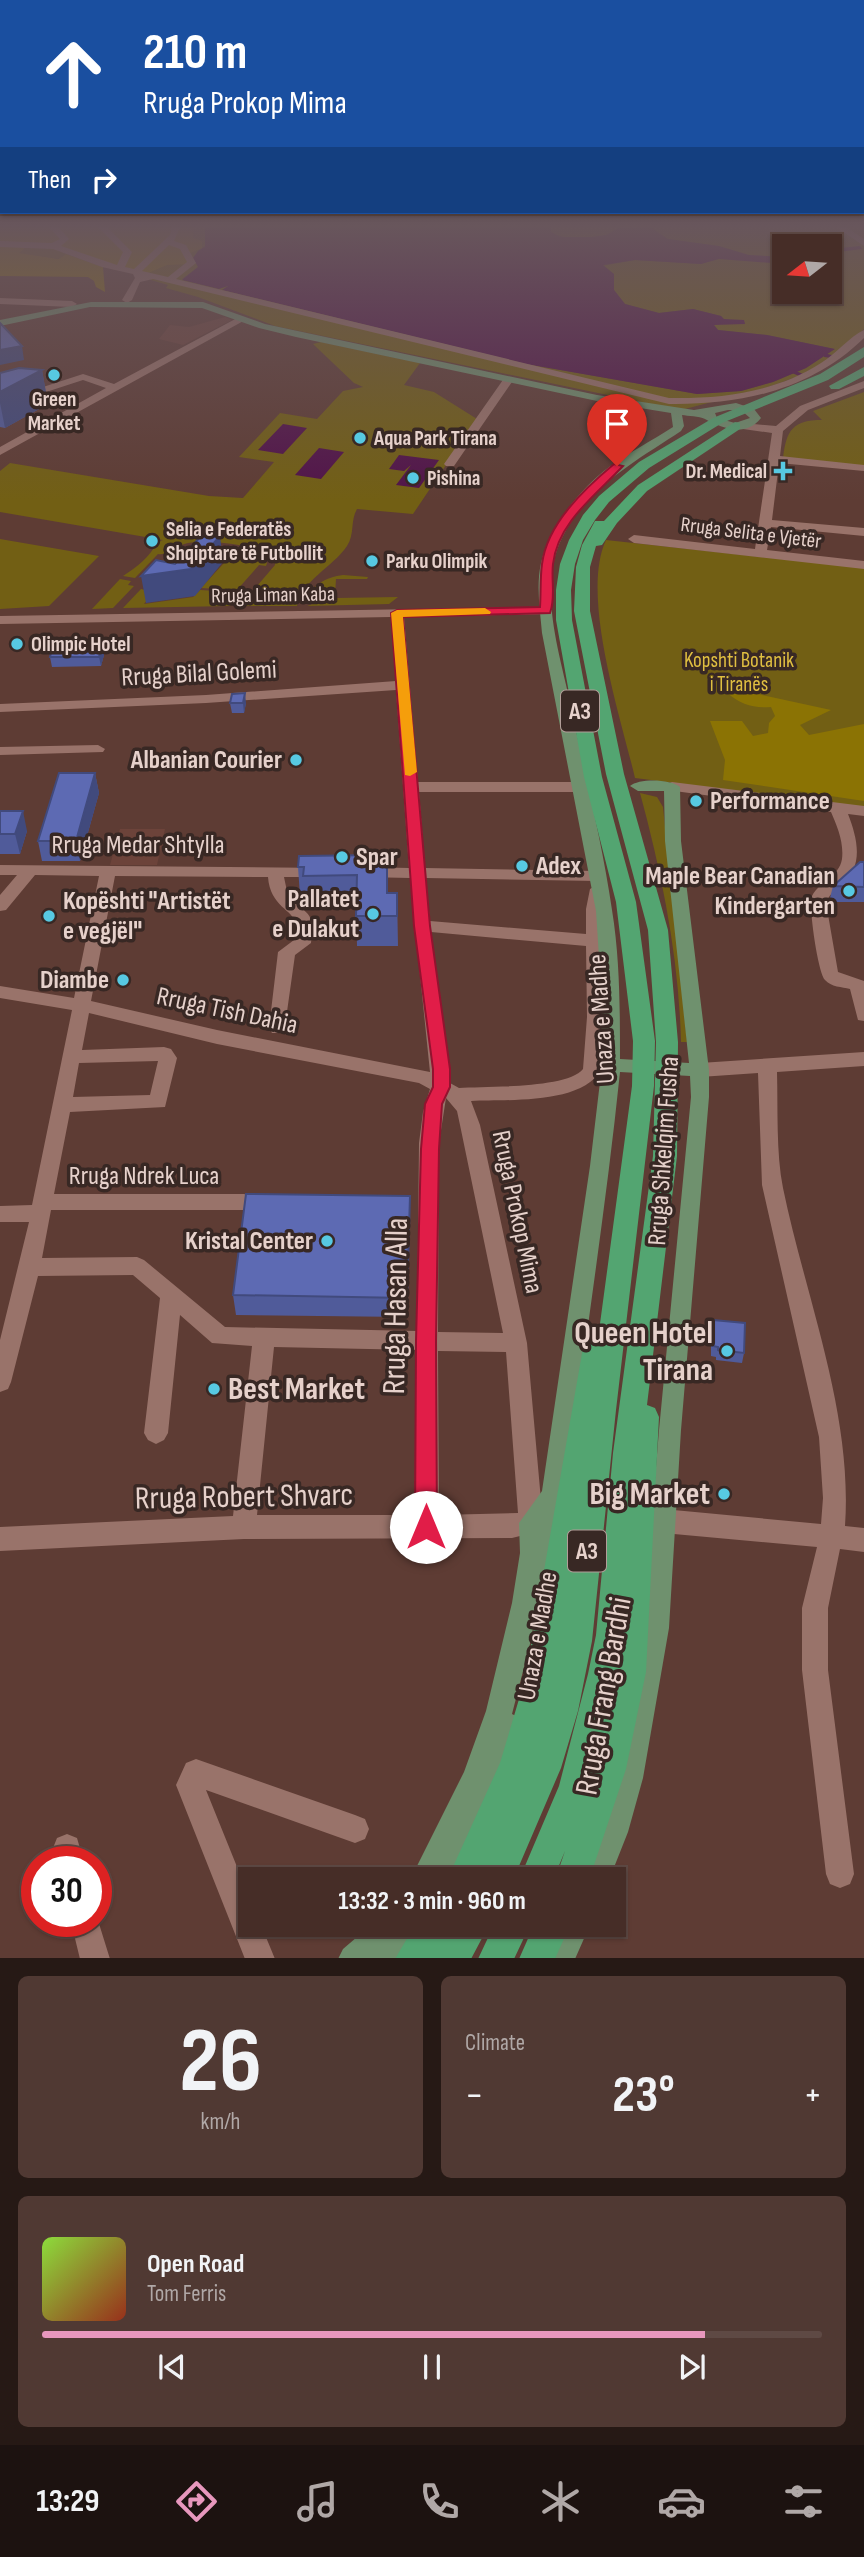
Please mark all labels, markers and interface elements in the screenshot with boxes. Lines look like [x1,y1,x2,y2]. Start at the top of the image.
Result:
text: 210 m [143,24,247,83]
icon: ahead [28,28,119,119]
text: Rruga Prokop Mima [143,84,347,123]
icon: right [85,161,123,199]
text: Then [28,165,71,196]
north arrow [772,234,842,304]
map controls [772,234,842,304]
marker: Green Market [46,367,62,383]
place label: Green Market [28,387,80,436]
pin [587,394,647,466]
icon: arrive [598,405,636,443]
place label: Aqua Park Tirana [373,426,497,451]
marker: Aqua Park Tirana [352,430,368,446]
place label: Dr. Medical [686,459,767,484]
marker: Dr. Medical [773,461,793,481]
place label: Pishina [427,466,480,491]
marker: Pishina [405,470,421,486]
street label: Rruga Selita e Vjetër [679,512,823,554]
place label: Selia e Federatës Shqiptare të Futbollit [166,517,323,566]
marker: Selia e Federatës Shqiptare të Futbollit [144,533,160,549]
place label: Parku Olimpik [386,549,488,574]
marker: Parku Olimpik [364,553,380,569]
street label: Rruga Liman Kaba [211,581,335,609]
place label: Olimpic Hotel [31,632,131,657]
marker: Olimpic Hotel [9,636,25,652]
park label: Kopshti Botanik i Tiranës [684,648,794,697]
street label: Rruga Bilal Golemi [121,654,277,694]
road number: A3 [561,690,599,732]
place label: Albanian Courier [130,745,282,776]
marker: Albanian Courier [288,752,304,768]
place label: Performance [710,786,830,817]
marker: Performance [688,793,704,809]
street label: Rruga Medar Shtylla [51,830,225,861]
place label: Spar [356,842,398,873]
marker: Spar [334,849,350,865]
place label: Adex [535,851,581,882]
marker: Adex [514,858,530,874]
place label: Maple Bear Canadian Kindergarten [645,861,835,922]
marker: Maple Bear Canadian Kindergarten [841,883,857,899]
place label: Pallatet e Dulakut [272,884,359,945]
place label: Kopështi "Artistët e vegjël" [63,886,231,947]
marker: Pallatet e Dulakut [365,906,381,922]
marker: Kopështi "Artistët e vegjël" [41,908,57,924]
street label: Unaza e Madhe [582,953,622,1085]
place label: Diambe [40,965,109,996]
marker: Diambe [115,972,131,988]
street label: Rruga Tish Dahia [154,981,300,1041]
street label: Rruga Shkelqim Fusha [642,1056,686,1246]
street label: Rruga Prokop Mima [485,1128,549,1296]
street label: Rruga Ndrek Luca [69,1161,219,1192]
street label: Rruga Hasan Alla [375,1217,417,1395]
place label: Kristal Center [185,1226,313,1257]
marker: Kristal Center [319,1233,335,1249]
place label: Queen Hotel Tirana [574,1314,713,1390]
marker: Queen Hotel Tirana [719,1343,735,1359]
place label: Best Market [228,1370,365,1409]
marker: Best Market [206,1381,222,1397]
place label: Big Market [590,1475,710,1514]
street label: Rruga Robert Shvarc [135,1476,353,1518]
marker: Big Market [716,1486,732,1502]
position arrow [389,1490,463,1564]
road number: A3 [568,1531,606,1572]
street label: Unaza e Madhe [511,1569,565,1703]
street label: Rruga Frang Bardhi [567,1594,641,1798]
speed limit sign: 30 [21,1846,112,1937]
text: 13:32 · 3 min · 960 m [338,1886,526,1917]
text: 26 [179,2008,262,2117]
text: Climate [465,2029,525,2057]
text: 23° [612,2064,675,2127]
text: − [465,2073,484,2118]
text: + [803,2073,822,2118]
text: km/h [201,2108,240,2136]
text: Open Road [147,2249,244,2280]
text: Tom Ferris [147,2280,226,2308]
icon: previous [153,2348,191,2386]
icon: pause [413,2348,451,2386]
icon: next [673,2348,711,2386]
icon: directions [172,2477,221,2526]
icon: music [293,2477,342,2526]
icon: phone [415,2477,464,2526]
icon: climate [536,2477,585,2526]
icon: car [657,2477,706,2526]
icon: filters [779,2477,828,2526]
text: 13:29 [36,2482,99,2521]

